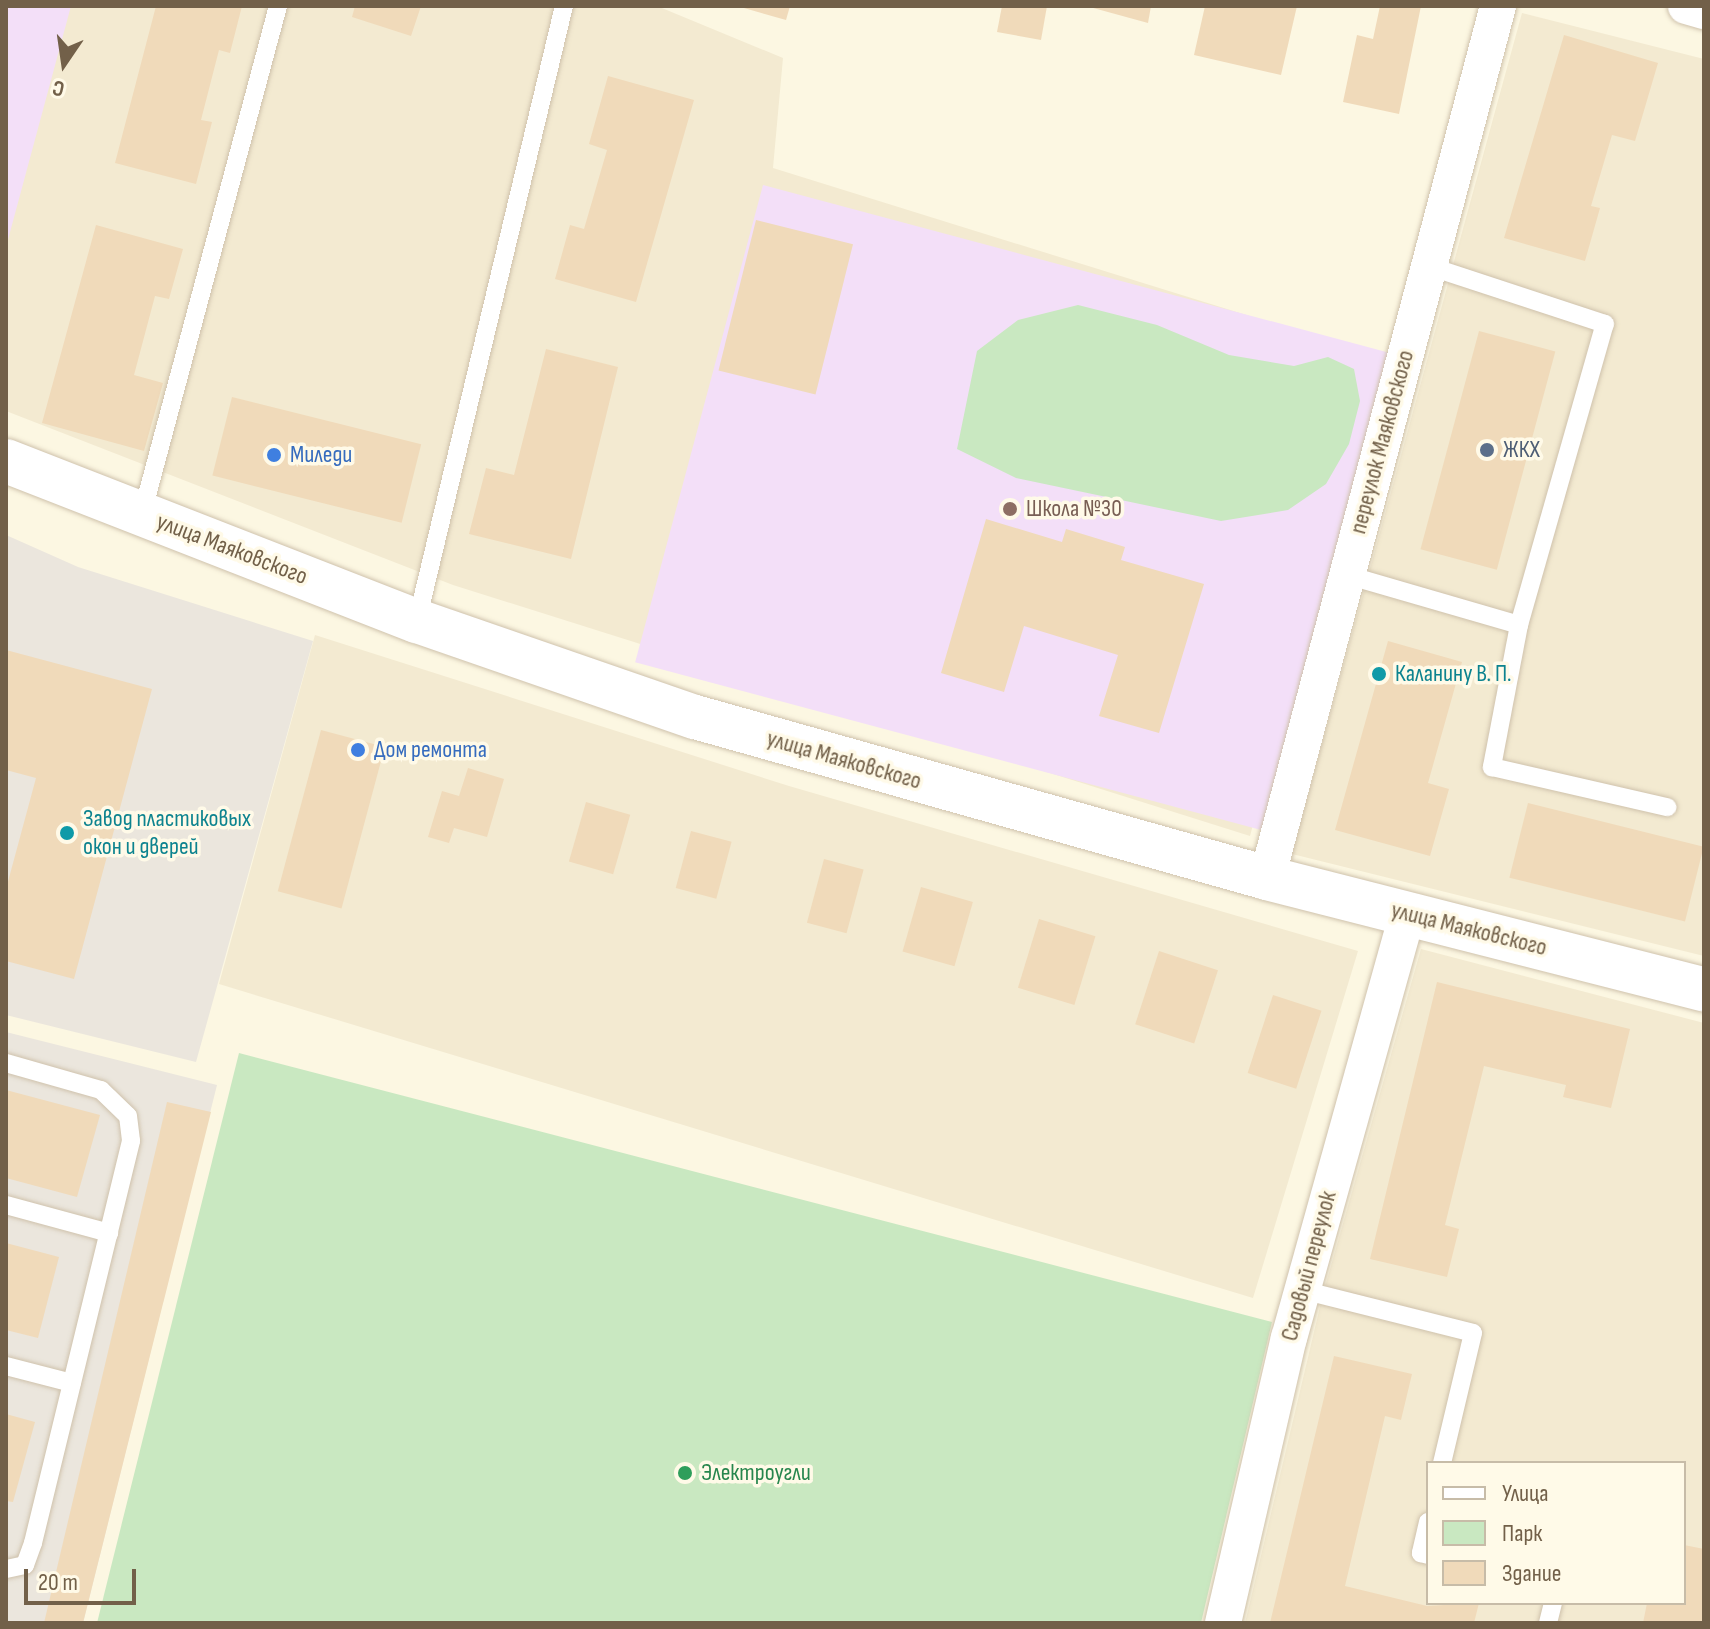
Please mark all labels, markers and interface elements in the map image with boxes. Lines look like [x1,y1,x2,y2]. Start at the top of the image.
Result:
north arrow [24,24,104,104]
text: С [50,73,67,102]
street label: переулок Маяковского [1344,347,1420,537]
place label: ЖКХ [1503,436,1540,464]
place label: Миледи [290,441,352,469]
marker: ЖКХ [1478,441,1496,459]
marker: Миледи [265,446,283,464]
place label: Школа №30 [1026,495,1122,523]
marker: Школа №30 [1001,500,1019,518]
street label: улица Маяковского [152,507,312,591]
place label: Каланину В. П. [1395,660,1512,688]
marker: Каланину В. П. [1370,665,1388,683]
street label: улица Маяковского [763,724,925,796]
place label: Дом ремонта [374,736,487,764]
marker: Дом ремонта [349,741,367,759]
place label: Завод пластиковых окон и дверей [83,805,251,861]
marker: Завод пластиковых окон и дверей [58,824,76,842]
street label: улица Маяковского [1388,896,1550,962]
street label: Садовый переулок [1275,1188,1343,1344]
place label: Электроугли [701,1459,811,1487]
legend [1426,1461,1686,1605]
marker: Электроугли [676,1464,694,1482]
text: Улица [1502,1479,1548,1508]
text: Парк [1502,1519,1542,1548]
scale bar [28,1553,140,1603]
text: Здание [1502,1559,1561,1588]
text: 20 m [38,1568,78,1597]

